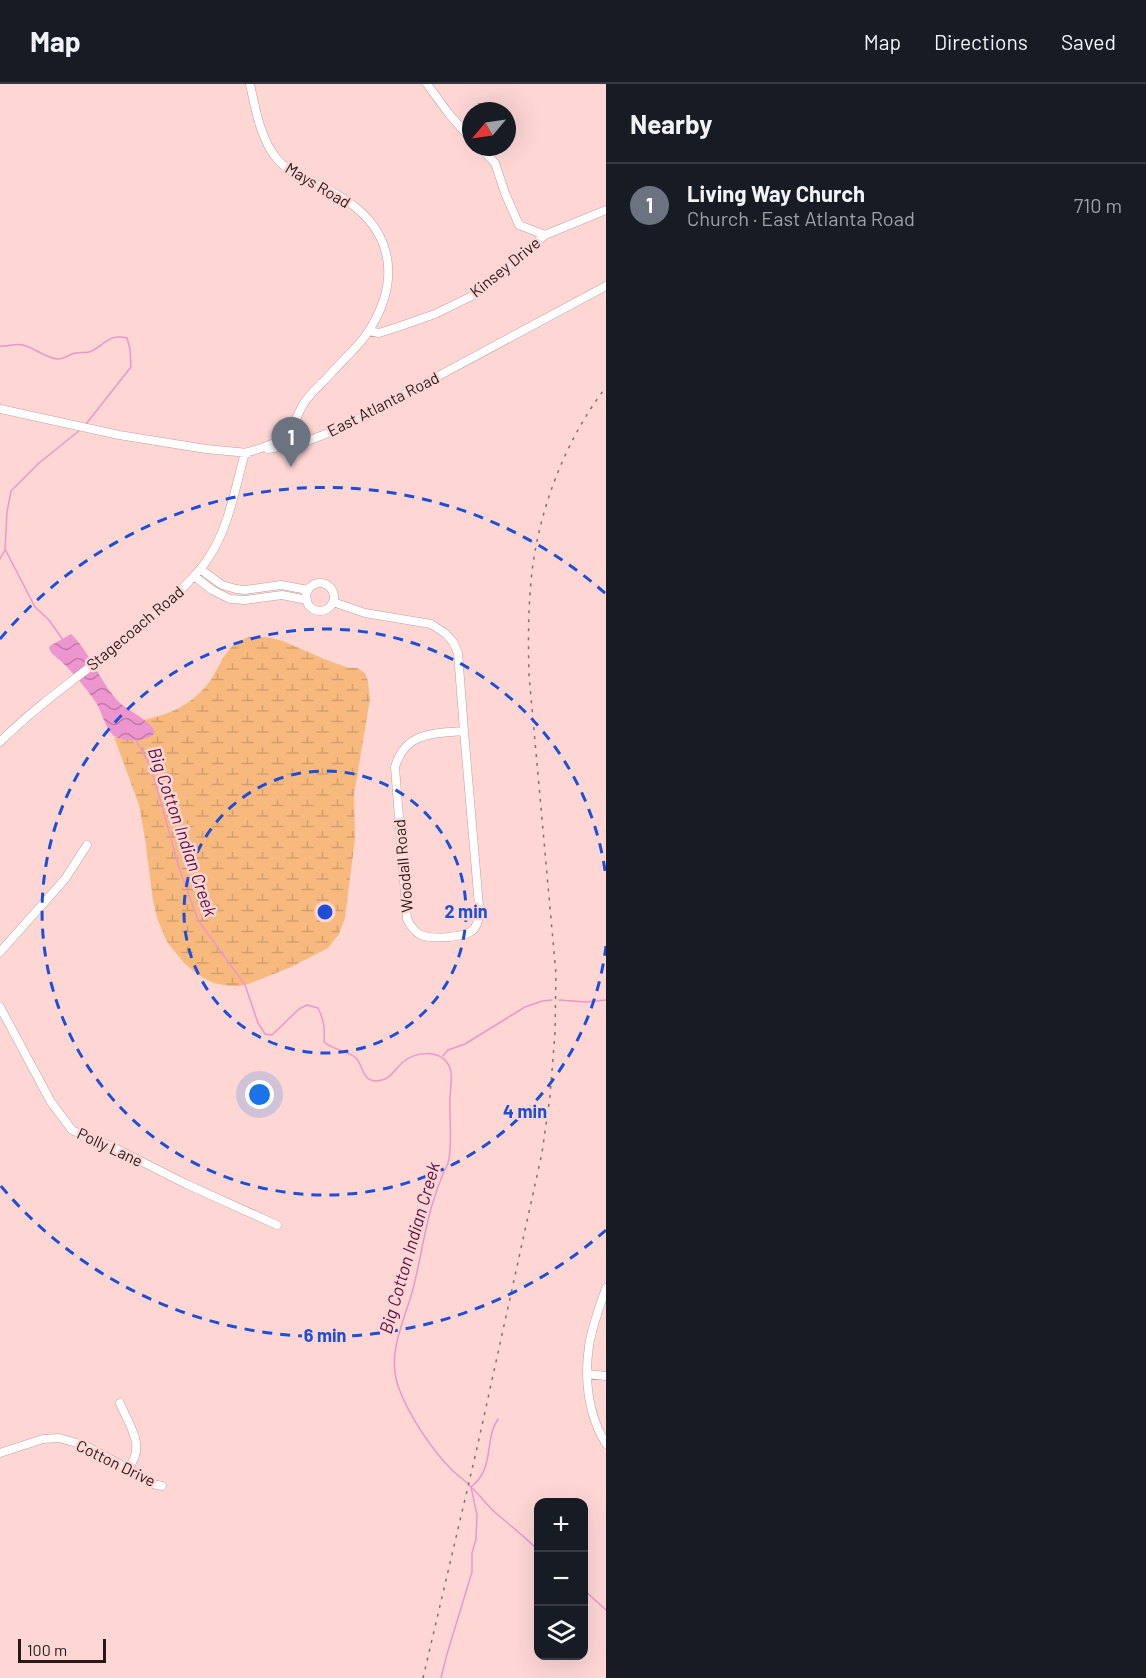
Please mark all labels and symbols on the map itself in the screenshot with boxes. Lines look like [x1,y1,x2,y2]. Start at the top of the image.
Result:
north arrow [462,102,516,156]
street label: Mays Road [282,158,354,211]
street label: Kinsey Drive [466,233,544,301]
street label: East Atlanta Road [324,367,442,440]
pin: 1 [272,418,310,467]
street label: Stagecoach Road [82,581,187,674]
water label: Big Cotton Indian Creek [144,744,222,919]
street label: Woodall Road [389,819,416,913]
text: 2 min [444,900,488,922]
centre of rings [315,902,335,922]
your location [245,1080,274,1109]
text: 4 min [503,1100,547,1122]
street label: Polly Lane [74,1123,146,1170]
water label: Big Cotton Indian Creek [374,1159,444,1336]
text: 6 min [304,1324,346,1346]
street label: Cotton Drive [73,1435,159,1490]
scale bar [18,1636,106,1664]

